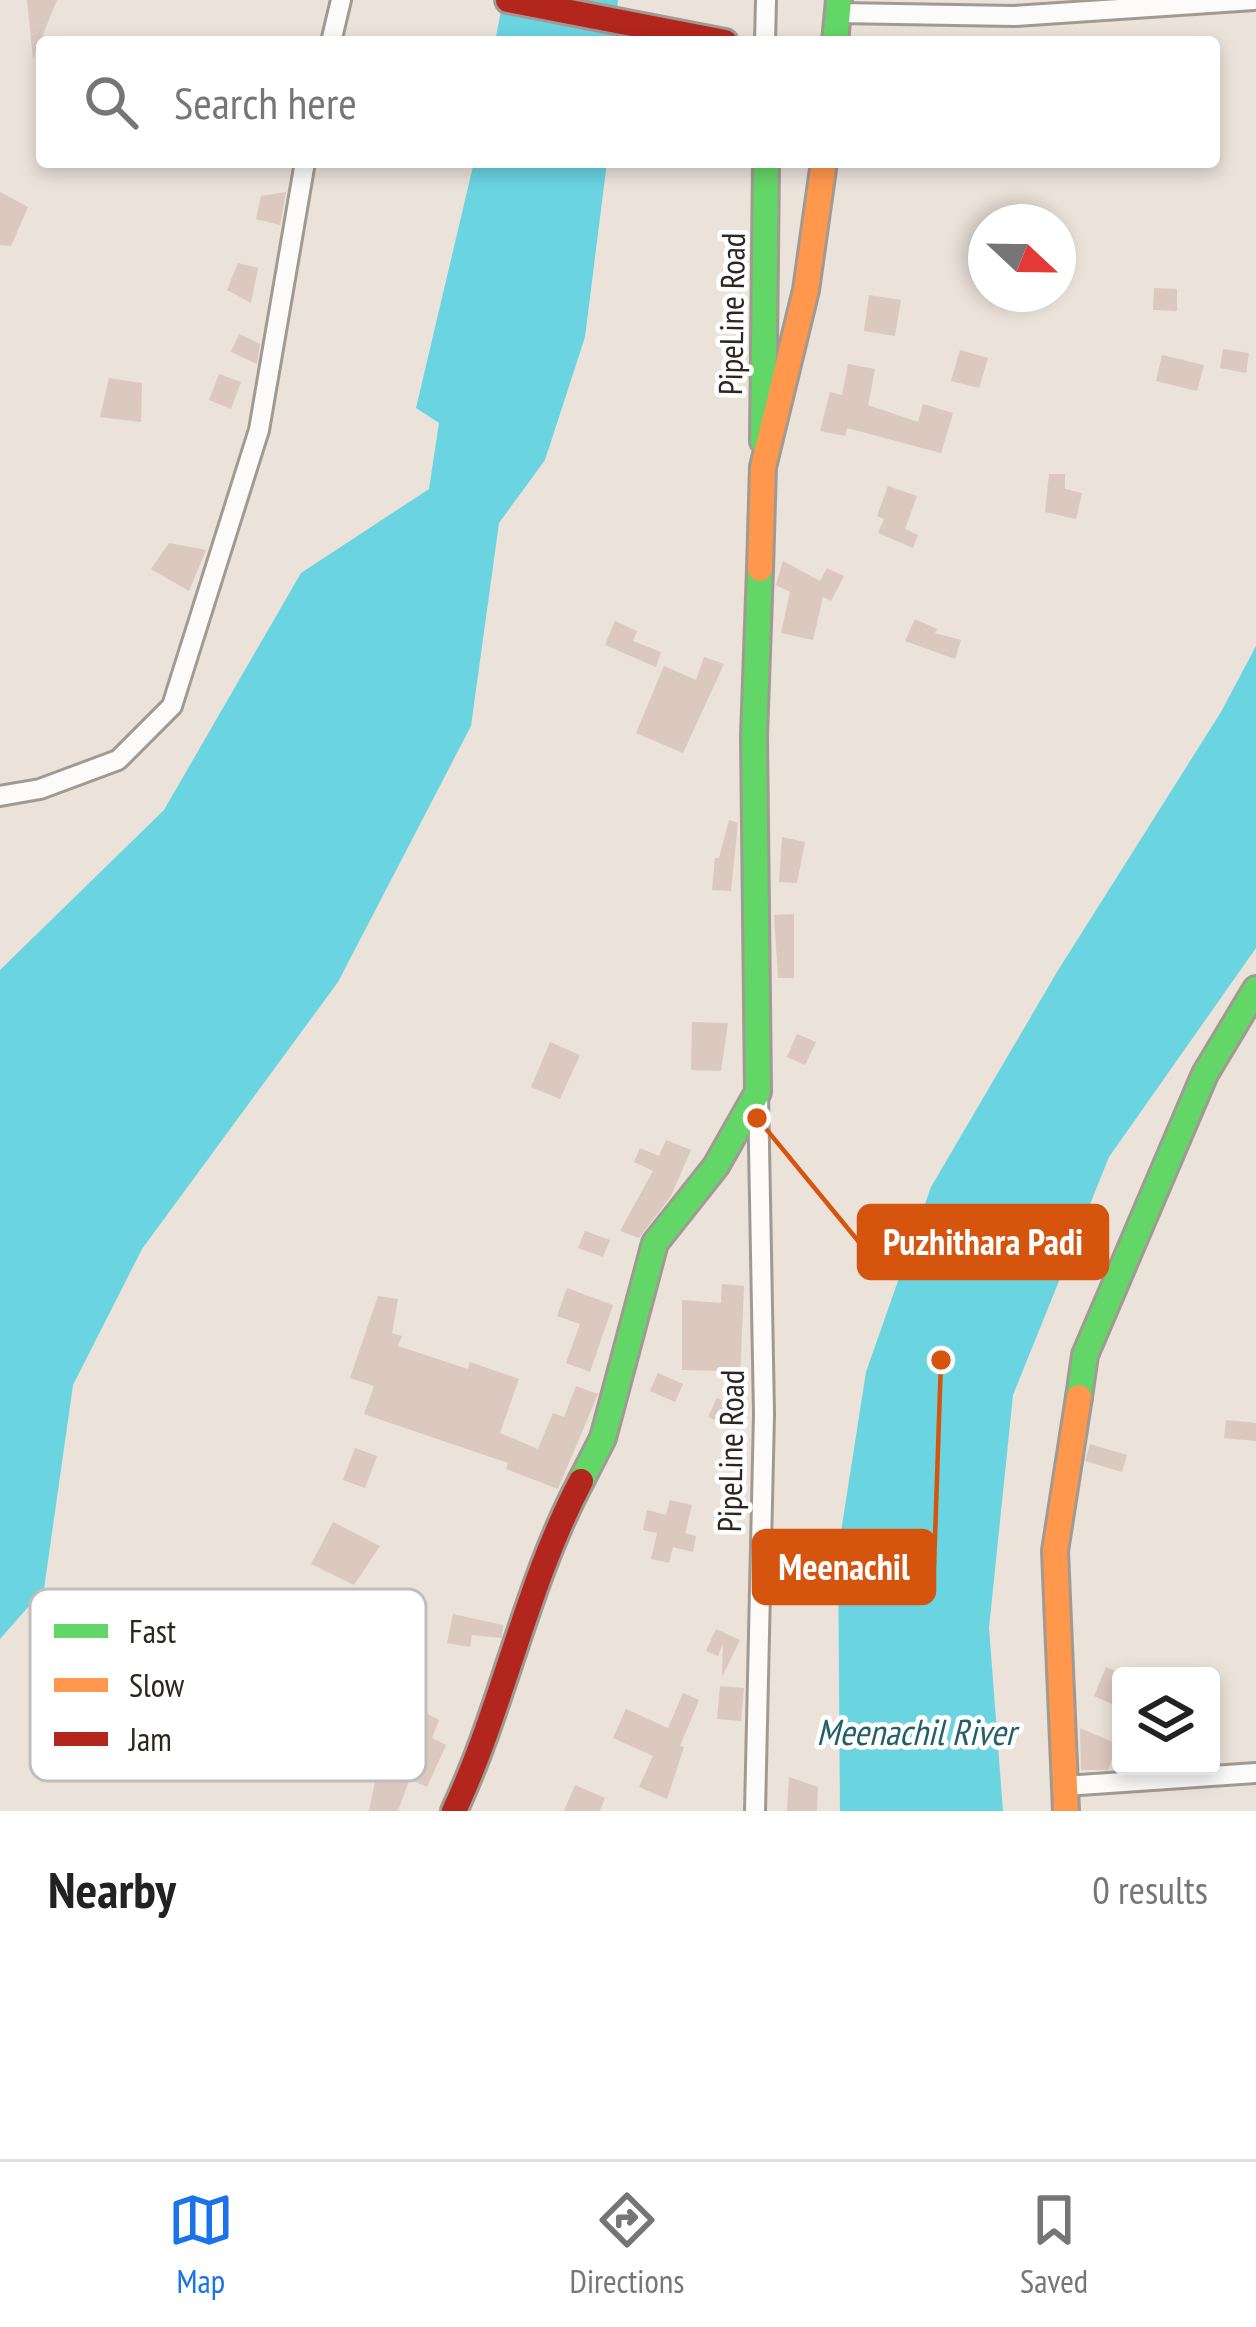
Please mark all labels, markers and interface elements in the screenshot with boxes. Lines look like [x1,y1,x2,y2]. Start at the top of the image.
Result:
search box [36,36,1220,168]
icon: search [78,69,144,135]
text: Search here [174,73,357,131]
north arrow [968,204,1076,312]
street label: PipeLine Road [708,232,754,396]
callout: Puzhithara Padi [859,1206,1107,1278]
text: Puzhithara Padi [883,1218,1083,1265]
street label: PipeLine Road [707,1369,753,1533]
callout: Meenachil [754,1531,934,1603]
text: Meenachil [778,1543,910,1590]
legend [30,1589,426,1781]
text: Fast [129,1609,176,1652]
text: Slow [129,1663,185,1706]
map controls [1112,1667,1220,1775]
button: layers [1112,1667,1220,1775]
water label: Meenachil River [817,1708,1021,1755]
text: Jam [128,1717,172,1760]
text: Nearby [48,1856,176,1922]
text: 0 results [1092,1864,1208,1915]
tab: Map [168,2187,234,2302]
tab: Directions [570,2187,684,2302]
tab: Saved [1020,2187,1088,2302]

